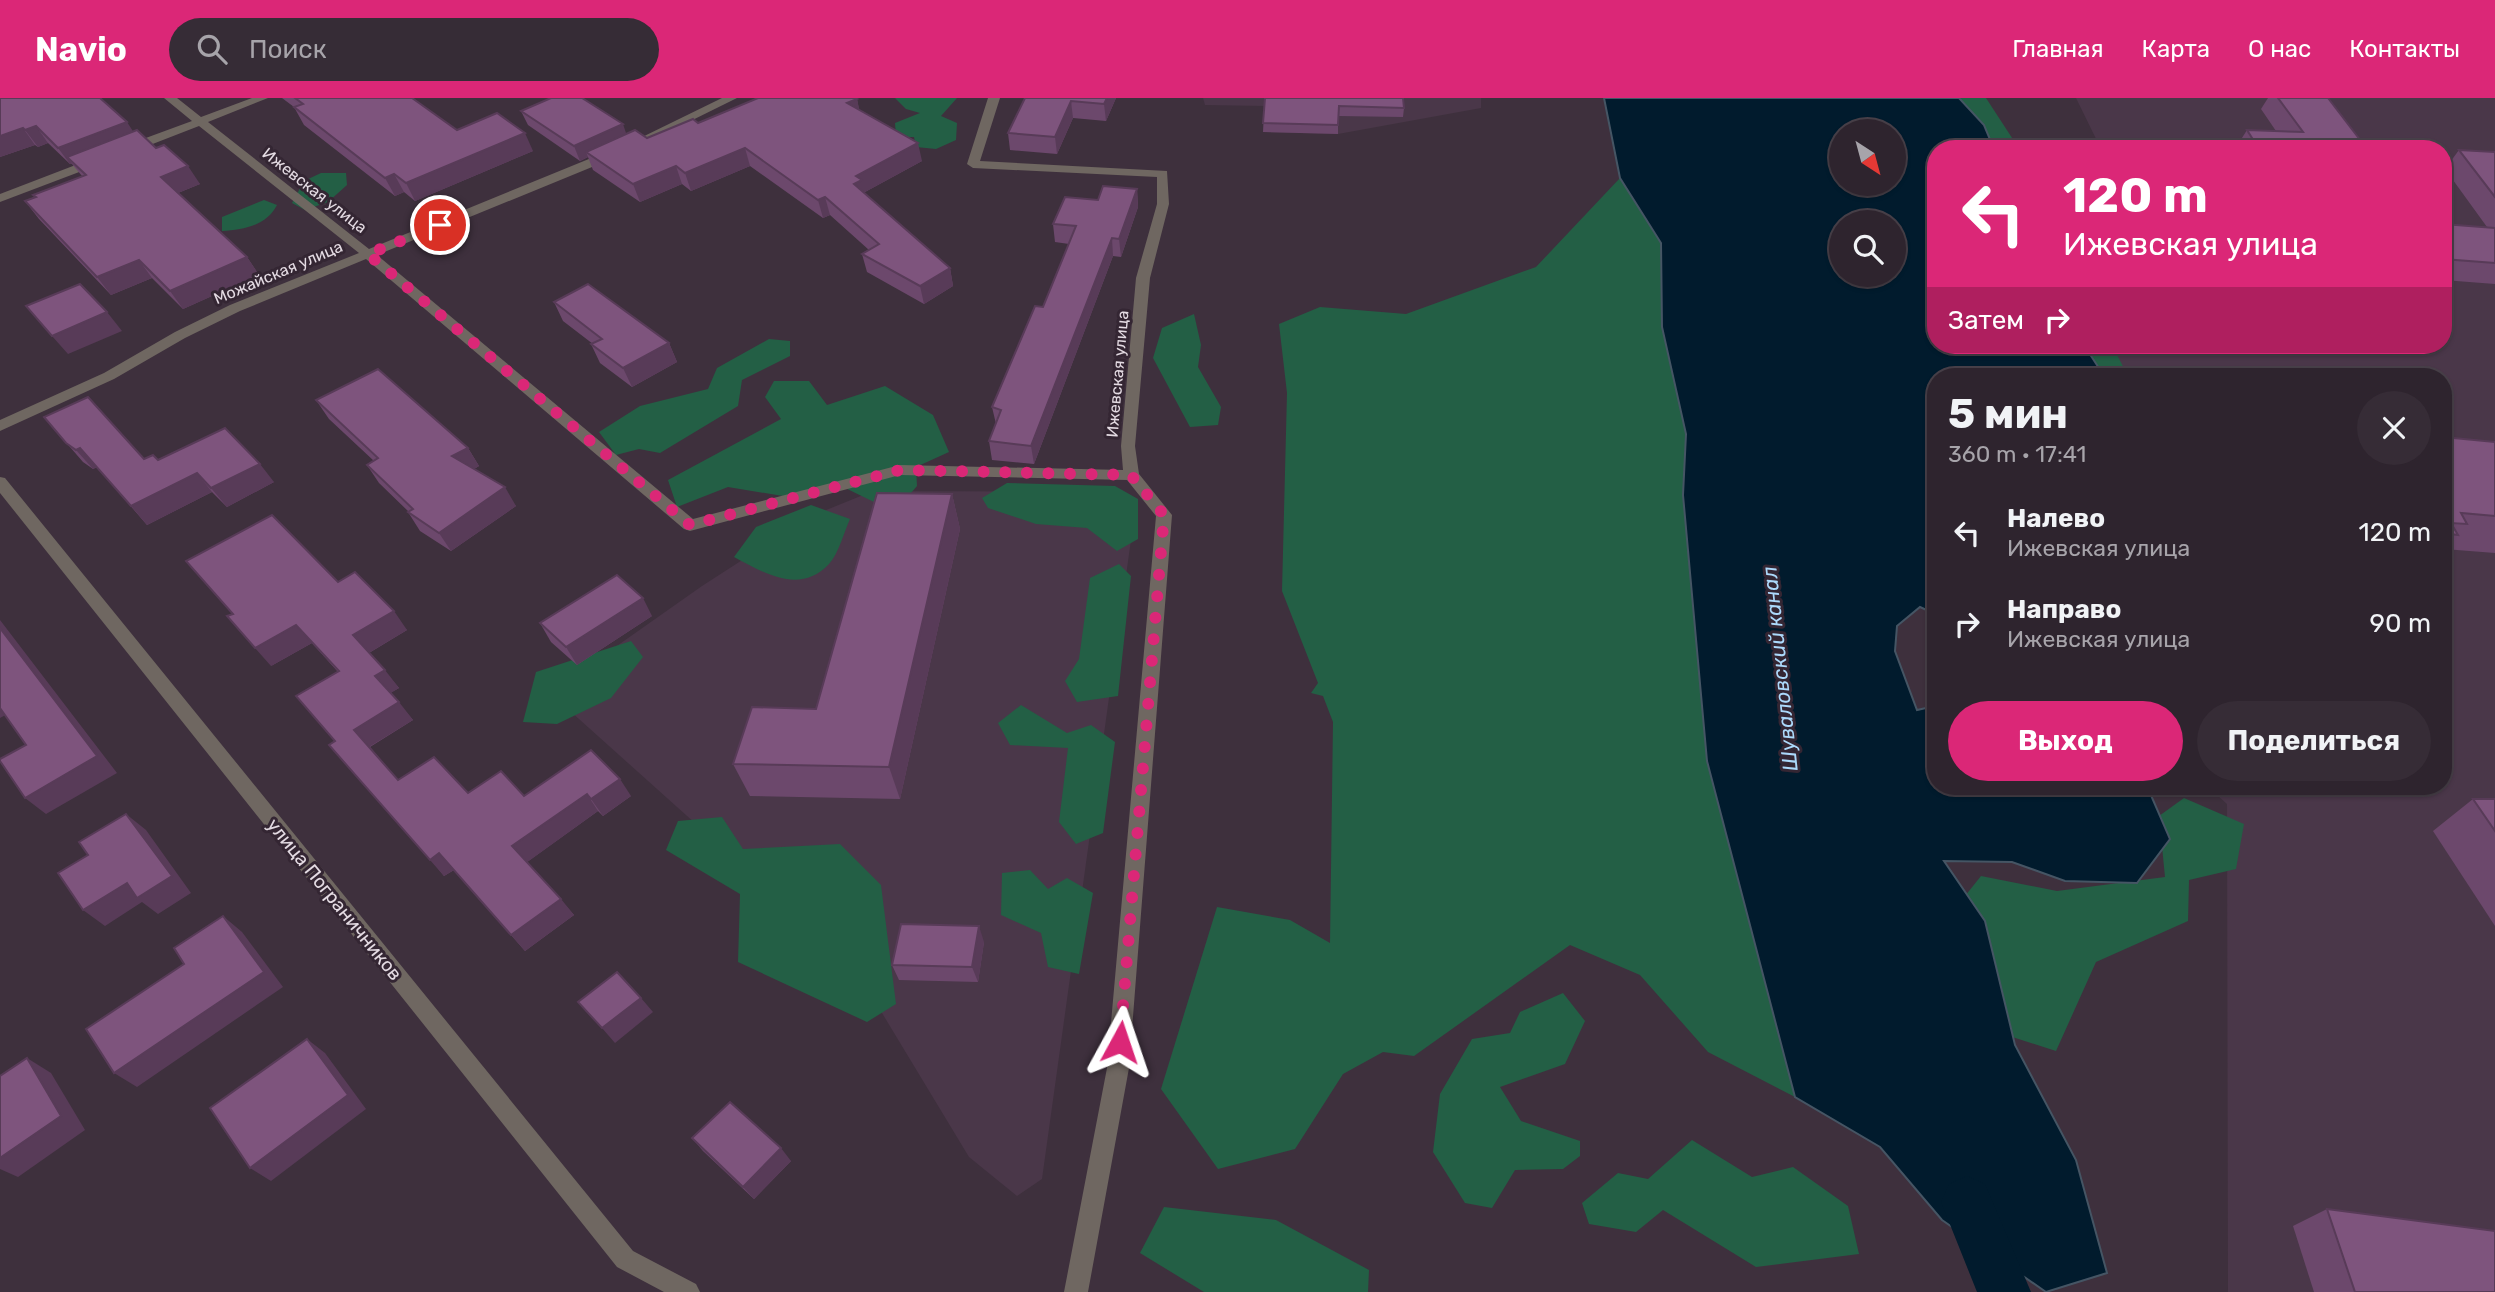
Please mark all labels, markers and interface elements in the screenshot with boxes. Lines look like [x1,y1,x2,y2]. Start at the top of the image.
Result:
search box [169,18,659,81]
text: Navio [35,30,127,69]
icon: search [193,30,231,68]
text: Поиск [249,34,327,65]
text: Главная [2012,35,2104,63]
text: Карта [2142,35,2210,63]
text: О нас [2248,35,2311,63]
text: Контакты [2349,35,2460,63]
north arrow [1829,119,1906,196]
map controls [1829,119,1906,287]
street label: Ижевская улица [259,144,371,237]
text: 120 m [2063,166,2208,224]
icon: left [1948,168,2039,259]
pin [410,195,470,255]
icon: arrive [421,206,459,244]
button: search [1829,210,1906,287]
text: Ижевская улица [2063,225,2318,263]
street label: Можайская улица [211,237,345,308]
icon: right [2038,301,2076,339]
text: Затем [1948,305,2024,336]
street label: Ижевская улица [1102,310,1133,438]
text: 5 мин [1948,389,2068,439]
button: close [2357,391,2431,465]
text: 360 m · 17:41 [1948,440,2086,468]
text: Налево [2007,503,2105,534]
icon: left [1948,514,1986,552]
text: 120 m [2359,517,2431,548]
text: Ижевская улица [2007,534,2190,562]
water label: Шуваловский канал [1756,565,1803,773]
text: Направо [2007,594,2121,625]
icon: right [1948,605,1986,643]
text: 90 m [2370,608,2431,639]
text: Ижевская улица [2007,625,2190,653]
button: Выход [1948,701,2183,781]
button: Поделиться [2197,701,2431,781]
street label: улица Пограничников [262,814,407,985]
position arrow [1083,1005,1157,1079]

